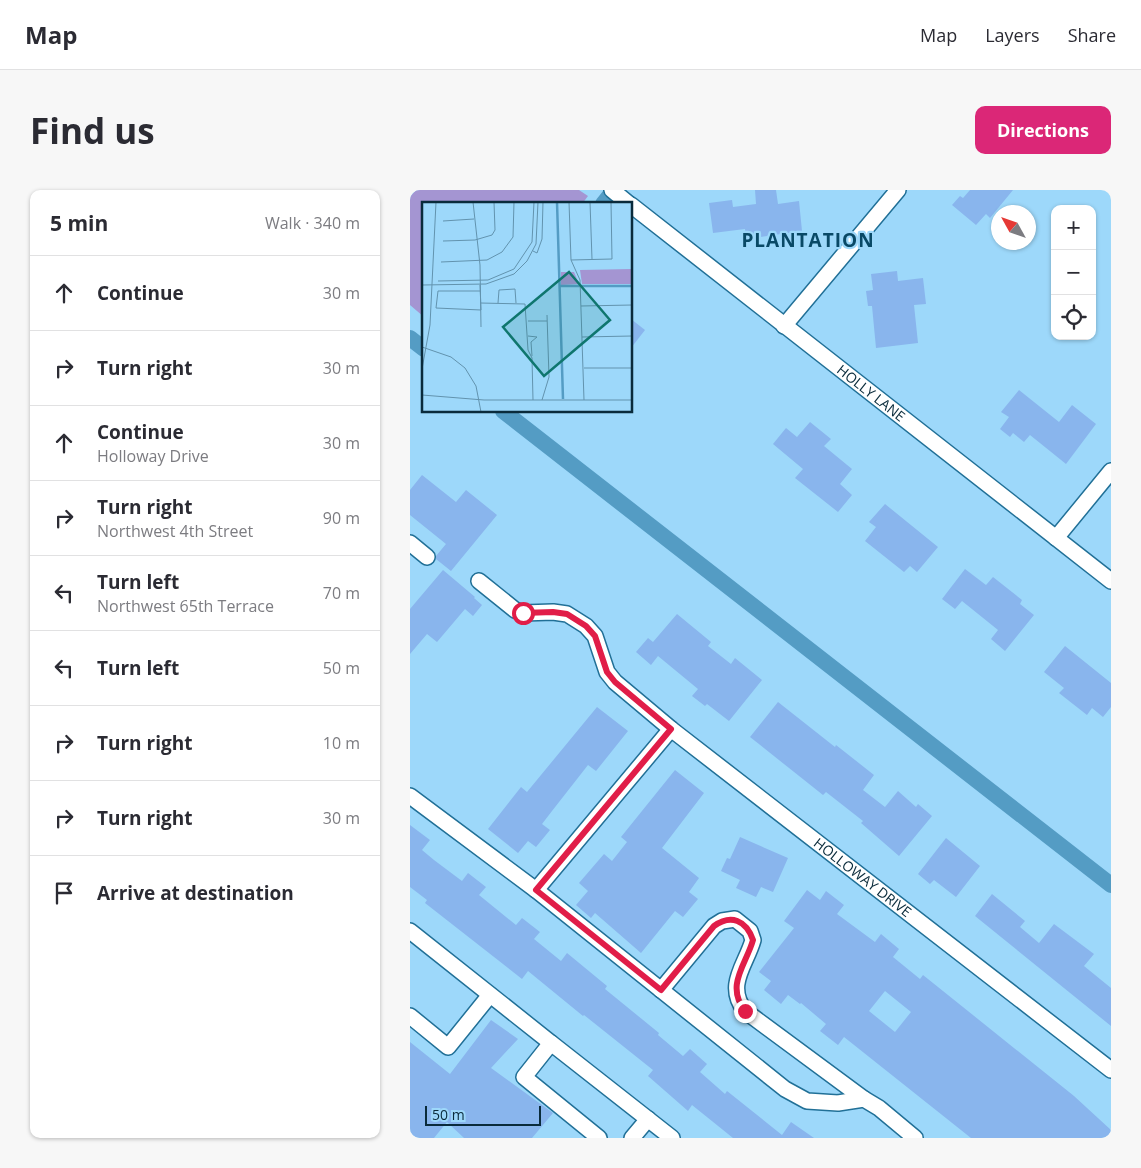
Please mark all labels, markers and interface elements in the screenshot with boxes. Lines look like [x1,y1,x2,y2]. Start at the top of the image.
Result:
text: Map [25,18,77,51]
text: Map [920,23,957,47]
text: Layers [985,23,1040,47]
text: Share [1068,23,1116,47]
button: Directions [975,106,1111,154]
text: Find us [30,107,155,154]
inset map [422,202,632,412]
north arrow [991,205,1036,250]
map controls [1051,205,1096,340]
button: + [1051,205,1096,250]
text: 5 min [50,209,108,237]
text: Walk · 340 m [265,212,360,234]
district label: PLANTATION [741,227,875,253]
button: − [1051,250,1096,295]
icon: ahead [50,279,78,307]
text: Continue [97,280,184,306]
text: 30 m [323,282,360,304]
button: locate [1051,295,1096,340]
icon: right [50,354,78,382]
text: Turn right [97,355,192,381]
text: 30 m [323,357,360,379]
street label: HOLLY LANE [833,360,909,425]
text: Continue [97,419,184,445]
icon: ahead [50,429,78,457]
text: 30 m [323,432,360,454]
text: Holloway Drive [97,445,209,467]
text: Turn right [97,494,192,520]
icon: right [50,504,78,532]
text: 90 m [323,507,360,529]
text: Northwest 4th Street [97,520,253,542]
text: Turn left [97,569,179,595]
icon: left [50,579,78,607]
text: 70 m [323,582,360,604]
text: Northwest 65th Terrace [97,595,274,617]
route start [512,602,535,625]
icon: left [50,654,78,682]
text: Turn left [97,655,179,681]
text: 50 m [323,657,360,679]
icon: right [50,729,78,757]
text: Turn right [97,730,192,756]
text: 10 m [323,732,360,754]
icon: right [50,804,78,832]
text: Turn right [97,805,192,831]
text: 30 m [323,807,360,829]
street label: HOLLOWAY DRIVE [810,833,916,921]
icon: arrive [50,879,78,907]
text: Arrive at destination [97,880,294,906]
route end [734,1000,757,1023]
scale bar [425,1103,541,1126]
text: 50 m [432,1105,465,1124]

